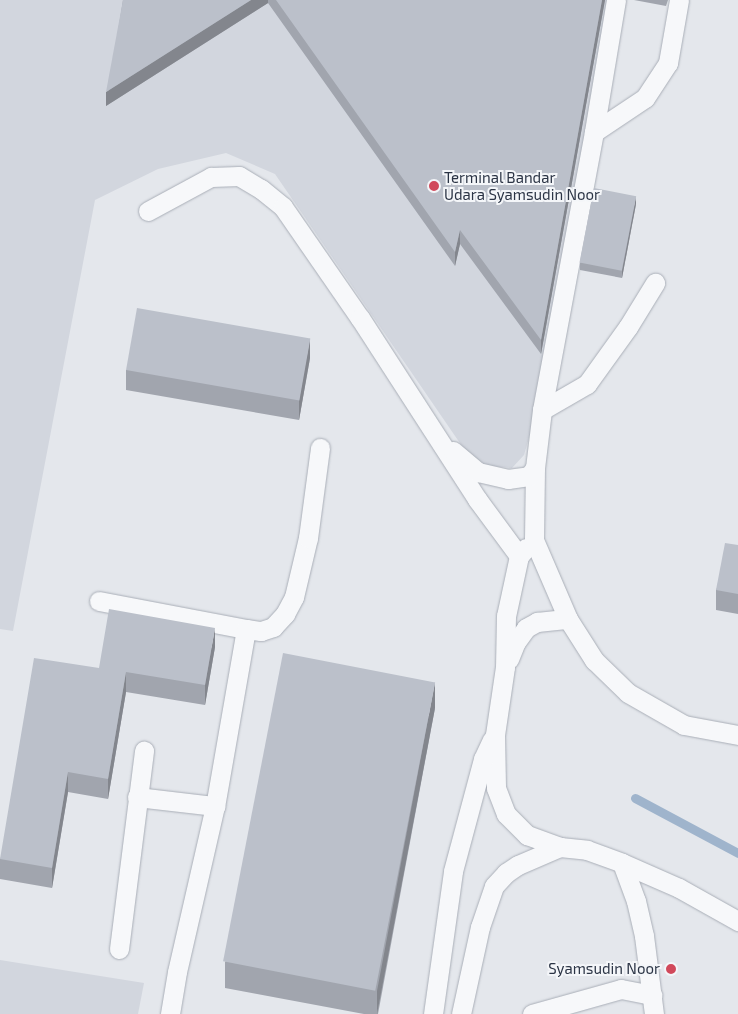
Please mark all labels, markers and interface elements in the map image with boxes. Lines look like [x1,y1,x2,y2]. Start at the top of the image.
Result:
place label: Terminal Bandar Udara Syamsudin Noor [444,168,600,203]
marker: Terminal Bandar Udara Syamsudin Noor [428,180,440,192]
place label: Syamsudin Noor [548,960,660,978]
marker: Syamsudin Noor [664,962,678,976]

